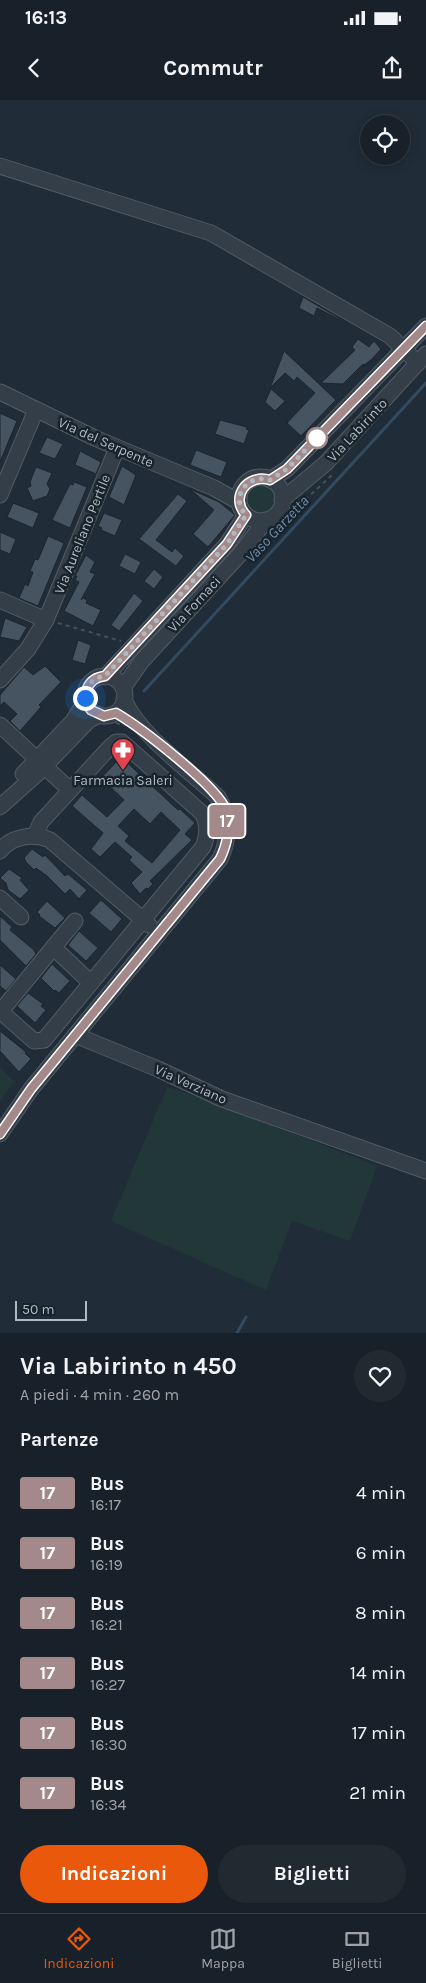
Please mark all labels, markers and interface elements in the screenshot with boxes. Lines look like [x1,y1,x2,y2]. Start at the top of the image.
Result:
text: 16:13 [25,7,67,29]
icon: back [20,54,48,82]
icon: share [378,54,406,82]
text: Commutr [163,55,263,81]
map controls [360,115,410,165]
button: locate [360,115,410,165]
street label: Via Labirinto [324,395,391,466]
street label: Via del Serpente [55,414,156,471]
unlabelled marker [306,427,328,449]
street label: Via Aureliano Pertile [51,472,114,597]
water label: Vaso Garzetta [241,492,313,566]
street label: Via Fornaci [164,573,225,636]
your location [73,686,98,711]
pharmacy icon: Farmacia Saleri [110,737,136,771]
place label: Farmacia Saleri [73,772,173,789]
line badge: 17 [204,805,250,837]
text: 17 [219,810,235,832]
street label: Via Verziano [152,1061,230,1108]
scale bar [15,1298,88,1321]
text: 50 m [22,1301,55,1318]
button: heart [354,1350,406,1402]
text: Via Labirinto n 450 [20,1352,237,1380]
text: A piedi · 4 min · 260 m [20,1385,179,1404]
text: Partenze [20,1429,98,1451]
text: Bus [90,1473,124,1495]
text: 17 [40,1482,55,1504]
text: 4 min [356,1482,406,1504]
text: 16:17 [90,1495,121,1514]
text: Bus [90,1533,124,1555]
text: 17 [40,1542,55,1564]
text: 6 min [356,1542,406,1564]
text: 16:19 [90,1555,123,1574]
text: Bus [90,1593,124,1615]
text: 17 [40,1602,55,1624]
text: 8 min [355,1602,406,1624]
text: 16:21 [90,1615,123,1634]
text: Bus [90,1653,124,1675]
text: 17 [40,1662,55,1684]
text: 14 min [350,1662,406,1684]
text: 16:27 [90,1675,125,1694]
text: Bus [90,1713,124,1735]
text: 17 [40,1722,55,1744]
text: 17 min [351,1722,406,1744]
text: 16:30 [90,1735,127,1754]
text: Bus [90,1773,124,1795]
text: 17 [40,1782,55,1804]
text: 21 min [349,1782,406,1804]
text: 16:34 [90,1795,127,1814]
button: Indicazioni [20,1845,208,1903]
button: Biglietti [218,1845,406,1903]
tab: Indicazioni [43,1925,114,1972]
tab: Mappa [201,1925,245,1972]
tab: Biglietti [332,1925,383,1972]

